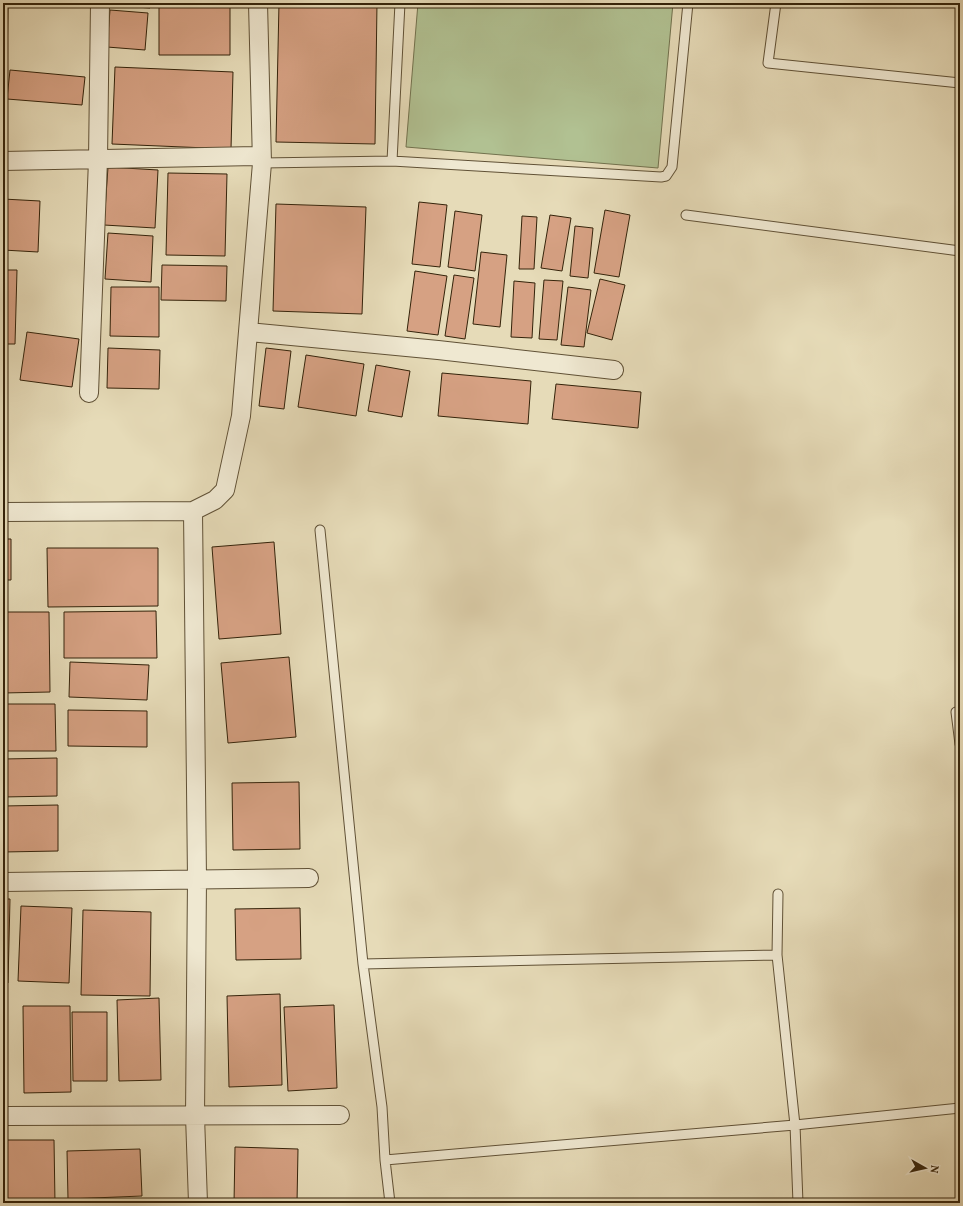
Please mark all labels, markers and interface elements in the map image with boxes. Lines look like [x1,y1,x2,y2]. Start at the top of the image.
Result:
north arrow [905,1148,945,1188]
text: N [925,1164,941,1174]

